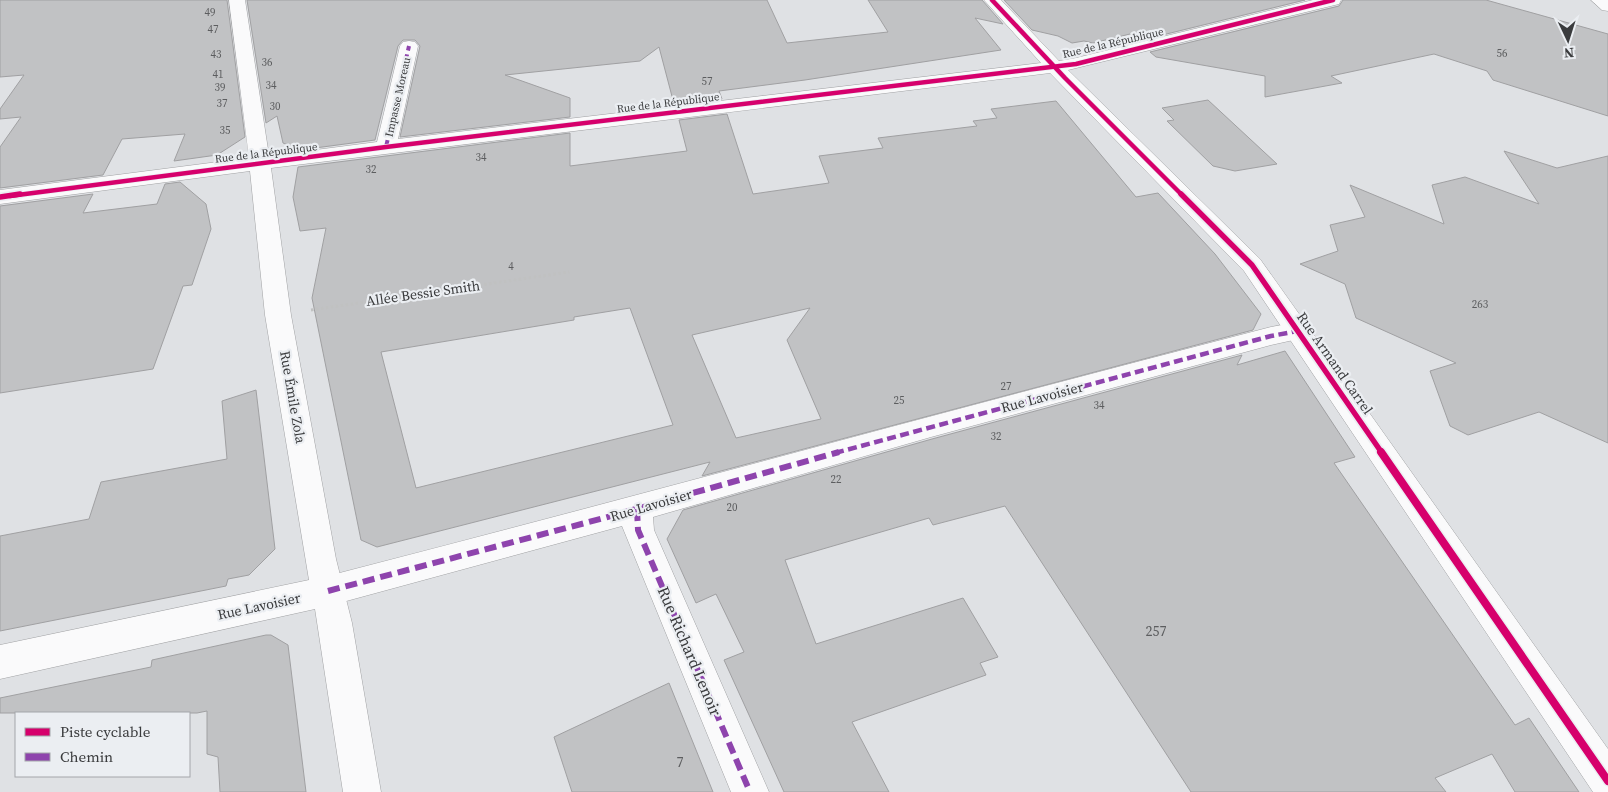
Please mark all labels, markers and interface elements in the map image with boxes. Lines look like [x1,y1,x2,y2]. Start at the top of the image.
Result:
house number: 49 [205,5,216,20]
north arrow [1543,15,1593,65]
house number: 47 [208,22,219,37]
street label: Rue de la République [1061,24,1165,62]
text: N [1563,43,1575,63]
house number: 56 [1497,46,1508,61]
house number: 43 [211,47,222,62]
house number: 36 [262,55,273,70]
street label: Impasse Moreau [382,55,415,138]
house number: 41 [213,67,224,82]
house number: 57 [702,74,713,89]
house number: 34 [266,78,277,93]
house number: 39 [215,80,226,95]
street label: Rue de la République [616,89,721,117]
house number: 37 [217,96,228,111]
house number: 30 [270,99,281,114]
house number: 35 [220,123,231,138]
street label: Rue de la République [214,139,319,167]
house number: 34 [476,150,487,165]
house number: 32 [366,162,377,177]
house number: 4 [508,259,514,274]
street label: Allée Bessie Smith [365,275,481,311]
house number: 263 [1472,297,1489,312]
street label: Rue Armand Carrel [1292,308,1378,418]
street label: Rue Émile Zola [275,349,311,446]
street label: Rue Lavoisier [999,376,1085,418]
house number: 27 [1001,379,1012,394]
house number: 25 [894,393,905,408]
house number: 34 [1094,398,1105,413]
house number: 32 [991,429,1002,444]
house number: 22 [831,472,842,487]
street label: Rue Lavoisier [608,484,694,526]
house number: 20 [727,500,738,515]
street label: Rue Richard Lenoir [653,583,727,719]
street label: Rue Lavoisier [216,587,302,625]
house number: 257 [1146,621,1167,641]
legend [15,712,190,777]
text: Piste cyclable [60,721,151,742]
text: Chemin [60,746,113,767]
house number: 7 [677,752,684,772]

